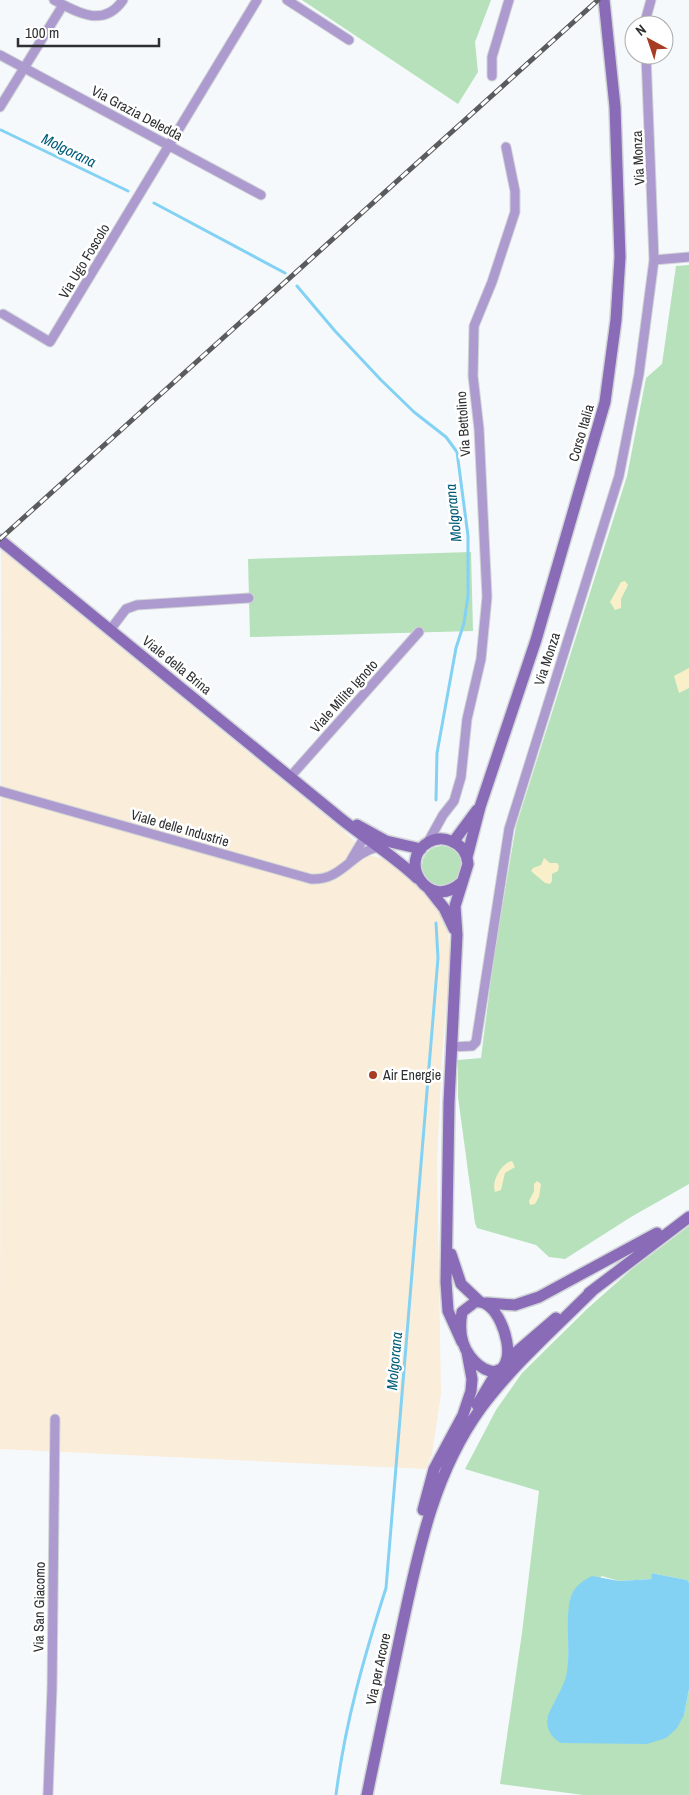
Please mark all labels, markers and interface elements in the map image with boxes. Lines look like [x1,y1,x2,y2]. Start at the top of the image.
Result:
scale bar [18,15,159,47]
north arrow [624,15,674,65]
text: N [632,20,650,40]
text: 100 m [25,22,59,43]
street label: Via Grazia Deledda [88,81,186,145]
water label: Molgorana [38,128,100,172]
street label: Via Monza [628,130,648,186]
street label: Via Ugo Foscolo [55,220,113,302]
street label: Via Bettolino [452,391,474,457]
street label: Corso Italia [564,402,598,464]
water label: Molgorana [440,483,466,543]
street label: Via Monza [530,630,564,688]
street label: Viale della Brina [139,632,216,699]
street label: Viale Milite Ignoto [306,656,382,736]
street label: Viale delle Industrie [129,805,231,851]
place label: Air Energie [382,1066,441,1084]
marker: Air Energie [367,1069,379,1081]
water label: Molgorana [381,1331,407,1391]
street label: Via San Giacomo [29,1562,49,1652]
street label: Via per Arcore [362,1631,394,1707]

